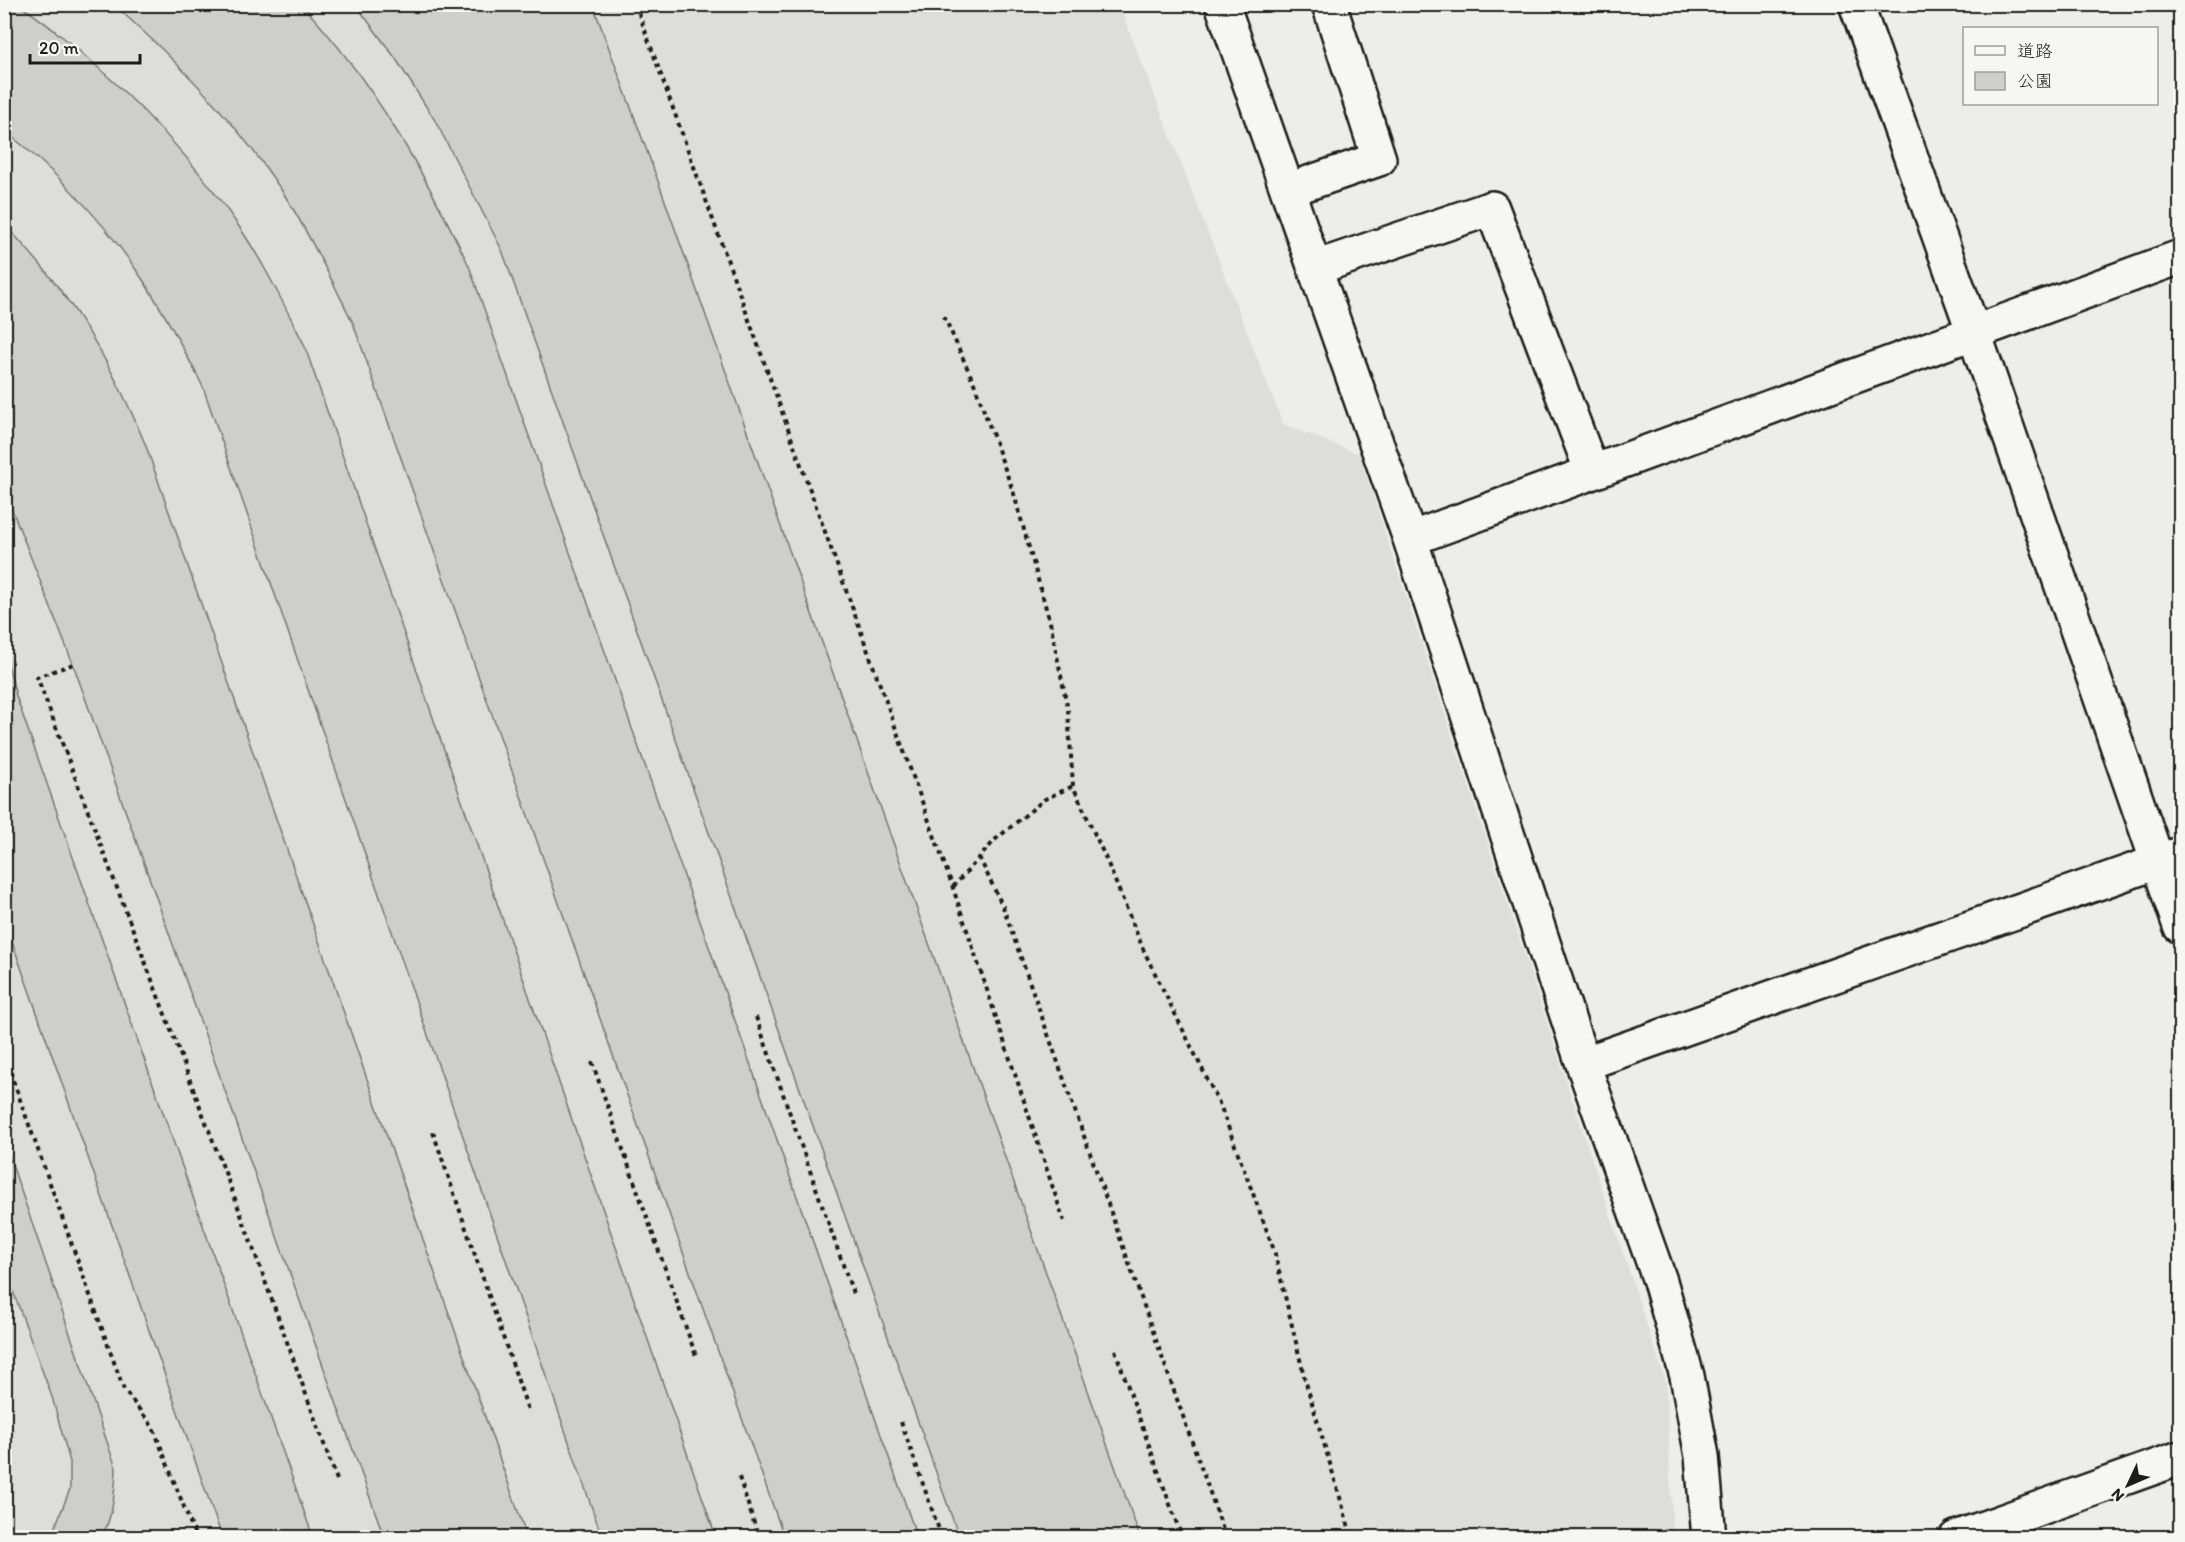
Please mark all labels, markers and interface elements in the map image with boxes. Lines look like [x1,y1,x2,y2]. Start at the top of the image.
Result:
scale bar [30,27,140,65]
legend [1963,27,2158,105]
text: 20 m [39,37,79,59]
text: 道路 [2017,40,2053,62]
text: 公園 [2017,70,2053,92]
north arrow [2098,1455,2158,1515]
text: N [2107,1485,2128,1506]

